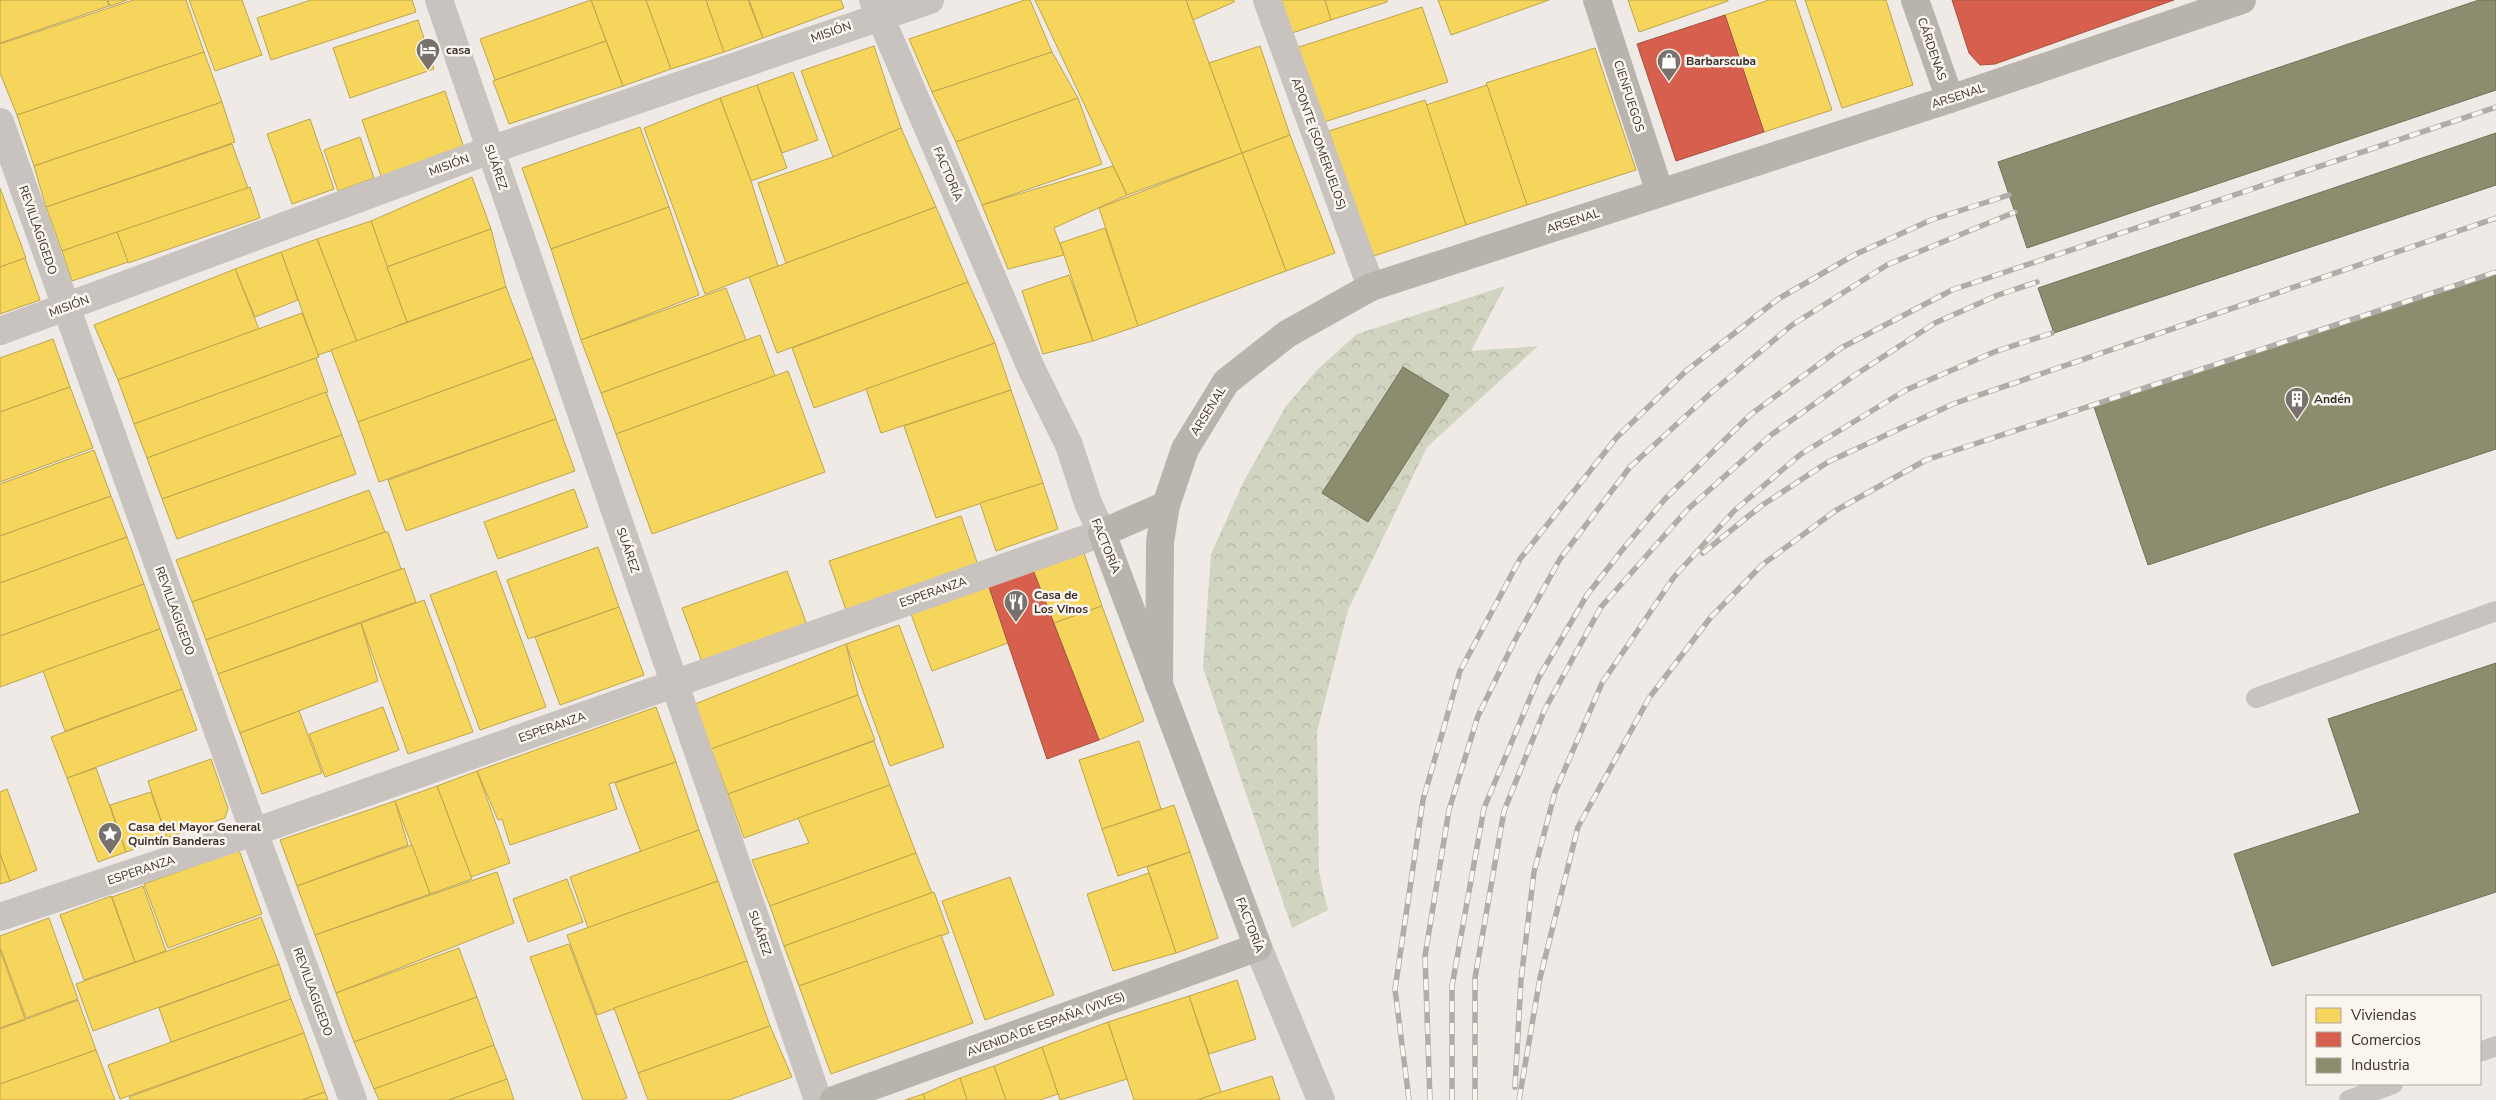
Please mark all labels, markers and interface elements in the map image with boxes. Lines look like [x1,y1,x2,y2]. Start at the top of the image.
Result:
street label: CÁRDENAS [1914,15,1950,83]
street label: MISIÓN [809,18,853,46]
hotel icon: casa [415,37,441,71]
place label: casa [446,42,471,58]
shop icon: Barbarscuba [1656,48,1682,82]
place label: Barbarscuba [1686,53,1756,69]
street label: CIENFUEGOS [1610,58,1648,134]
street label: APONTE (SOMERUELOS) [1288,76,1350,212]
street label: ARSENAL [1929,80,1987,112]
street label: SUÁREZ [481,142,511,192]
street label: FACTORÍA [929,144,967,204]
street label: MISIÓN [427,150,471,180]
street label: REVILLAGIGEDO [15,183,61,277]
street label: ARSENAL [1544,205,1602,237]
street label: MISIÓN [47,291,91,321]
street label: ARSENAL [1187,383,1230,439]
building icon: Andén [2284,386,2310,420]
place label: Andén [2314,391,2351,407]
street label: FACTORÍA [1088,516,1124,576]
street label: SUÁREZ [613,525,643,575]
street label: REVILLAGIGEDO [152,564,198,658]
street label: ESPERANZA [897,573,969,611]
place label: Casa de Los Vinos [1034,587,1088,617]
restaurant icon: Casa de Los Vinos [1003,589,1029,623]
street label: ESPERANZA [516,708,588,746]
place label: Casa del Mayor General Quintín Banderas [128,819,261,849]
place icon: Casa del Mayor General Quintín Banderas [97,821,123,855]
street label: ESPERANZA [105,851,177,888]
street label: FACTORÍA [1232,895,1268,955]
street label: SUÁREZ [745,908,775,958]
street label: REVILLAGIGEDO [290,945,336,1039]
street label: AVENIDA DE ESPAÑA (VIVES) [965,988,1127,1060]
legend [2306,995,2481,1085]
text: Viviendas [2350,1005,2416,1025]
text: Comercios [2351,1030,2421,1050]
text: Industria [2351,1055,2410,1075]

